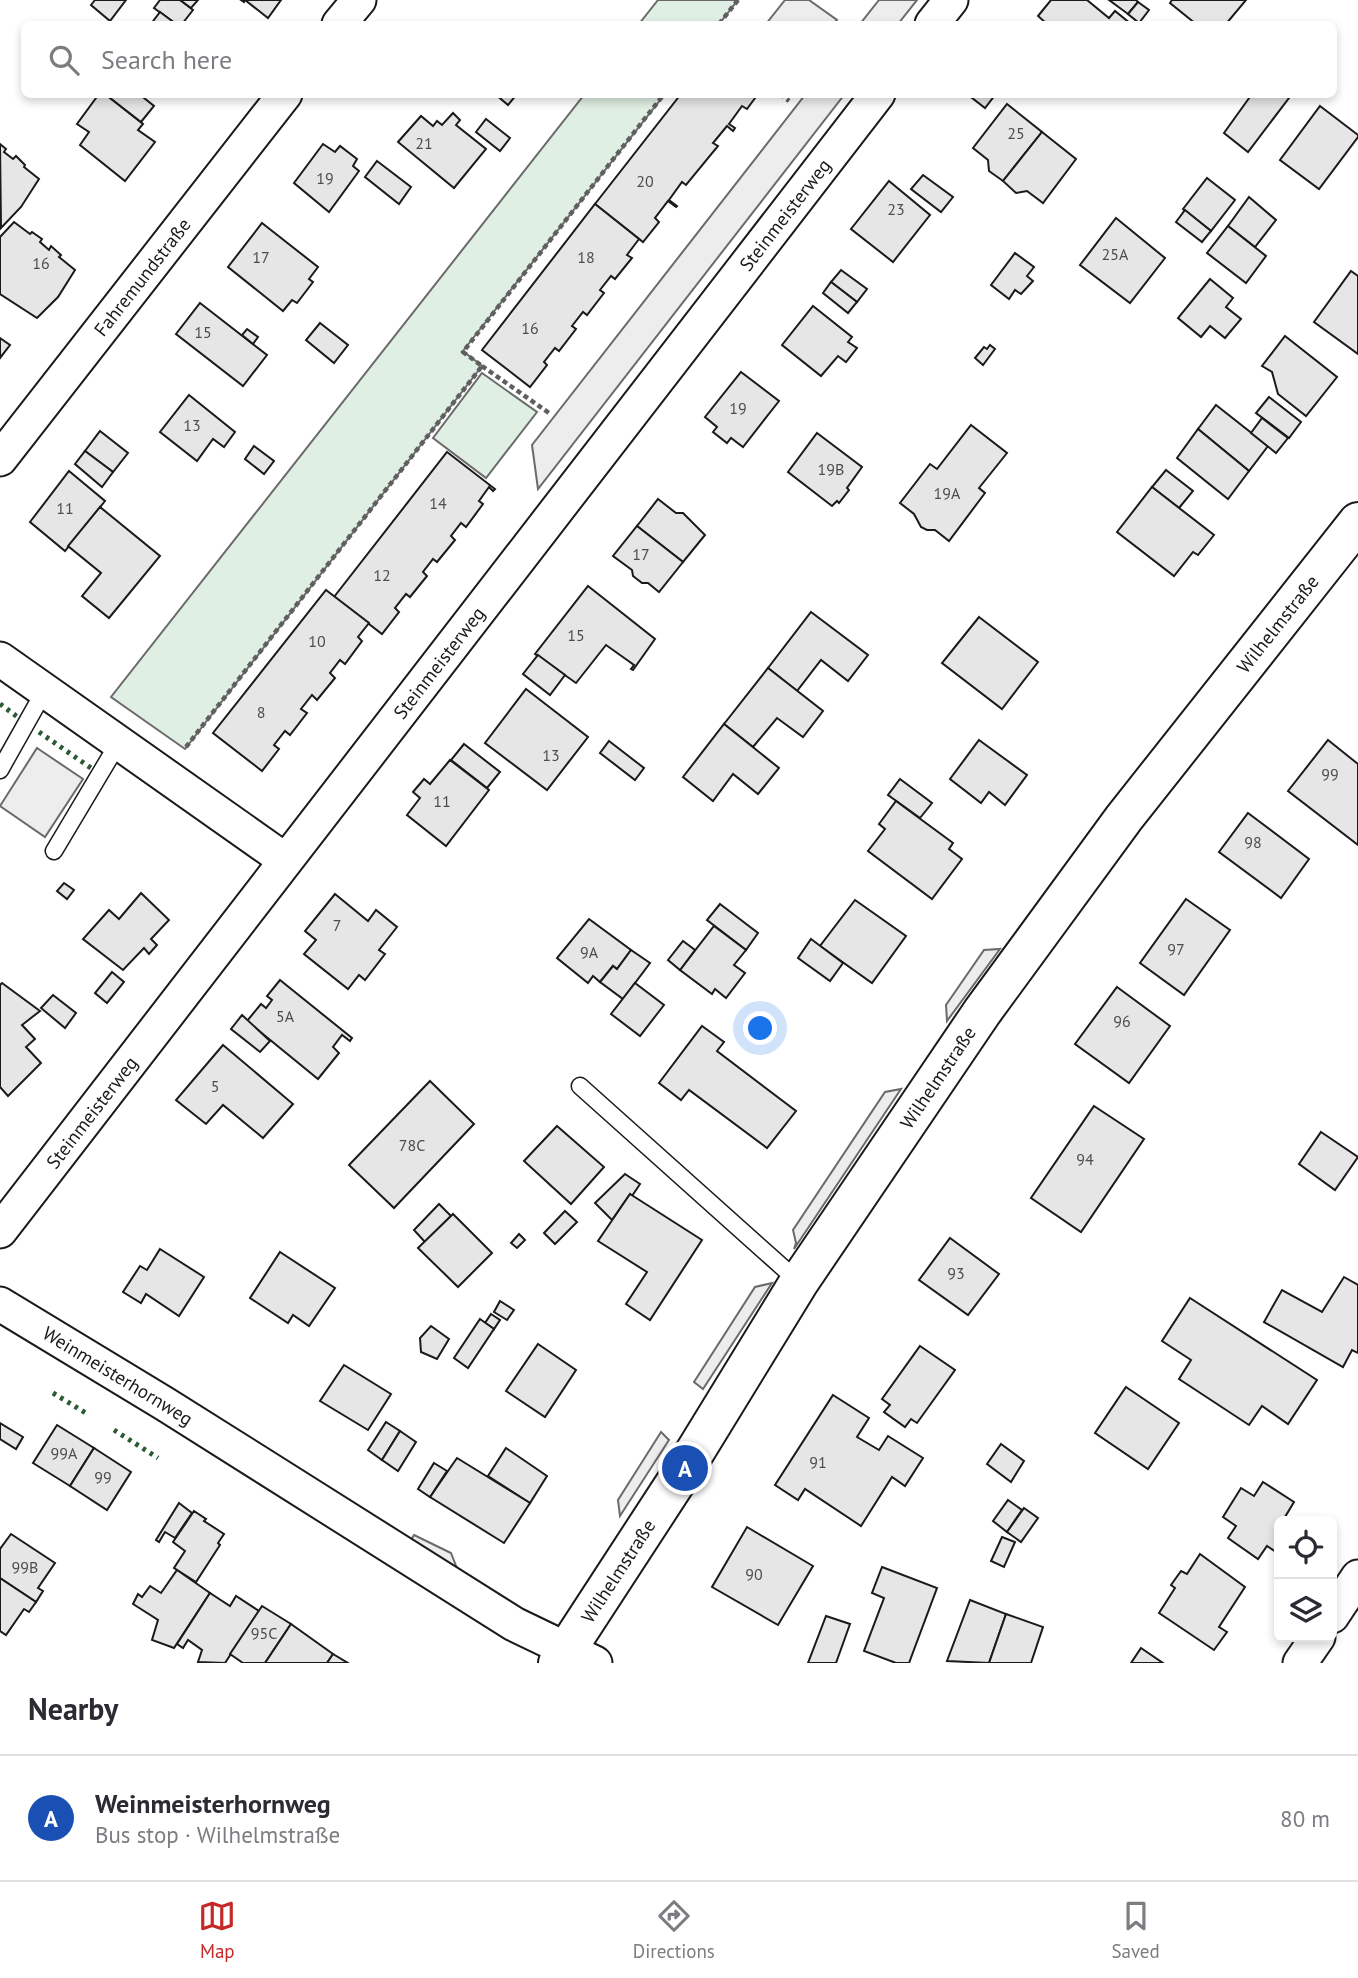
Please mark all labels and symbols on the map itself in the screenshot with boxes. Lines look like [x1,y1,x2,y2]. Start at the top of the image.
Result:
house number: 25 [1007,123,1025,143]
house number: 21 [415,133,433,153]
street label: Steinmeisterweg [734,154,836,276]
house number: 19 [316,168,334,188]
house number: 20 [636,171,654,191]
house number: 23 [887,199,905,219]
street label: Fahremundstraße [89,213,196,341]
house number: 25A [1102,244,1129,264]
house number: 17 [252,247,270,267]
house number: 18 [577,247,595,267]
house number: 16 [32,253,50,273]
house number: 16 [521,318,539,338]
house number: 15 [194,322,212,342]
house number: 19 [729,398,747,418]
house number: 13 [183,415,201,435]
house number: 19B [818,459,844,479]
house number: 19A [934,483,961,503]
house number: 14 [429,493,447,513]
house number: 11 [56,498,74,518]
house number: 17 [632,544,650,564]
house number: 12 [373,565,391,585]
street label: Wilhelmstraße [1231,570,1324,678]
street label: Steinmeisterweg [388,602,490,724]
house number: 15 [567,625,585,645]
house number: 10 [308,631,326,651]
house number: 8 [257,702,265,722]
house number: 13 [542,745,560,765]
house number: 99 [1321,764,1339,784]
house number: 11 [433,791,451,811]
house number: 98 [1244,832,1262,852]
house number: 7 [333,915,341,935]
house number: 97 [1167,939,1185,959]
house number: 9A [580,942,599,962]
house number: 5A [276,1006,295,1026]
your location [743,1011,777,1045]
house number: 96 [1113,1011,1131,1031]
street label: Wilhelmstraße [894,1022,981,1133]
street label: Steinmeisterweg [41,1051,143,1173]
house number: 5 [211,1076,219,1096]
house number: 78C [399,1135,425,1155]
house number: 94 [1076,1149,1094,1169]
house number: 93 [947,1263,965,1283]
street label: Weinmeisterhornweg [38,1321,197,1431]
pin: A [662,1442,708,1494]
house number: 99A [51,1443,78,1463]
house number: 91 [809,1452,827,1472]
house number: 99 [94,1467,112,1487]
street label: Wilhelmstraße [576,1515,660,1627]
house number: 99B [12,1557,38,1577]
house number: 90 [745,1564,763,1584]
house number: 95C [251,1623,277,1643]

